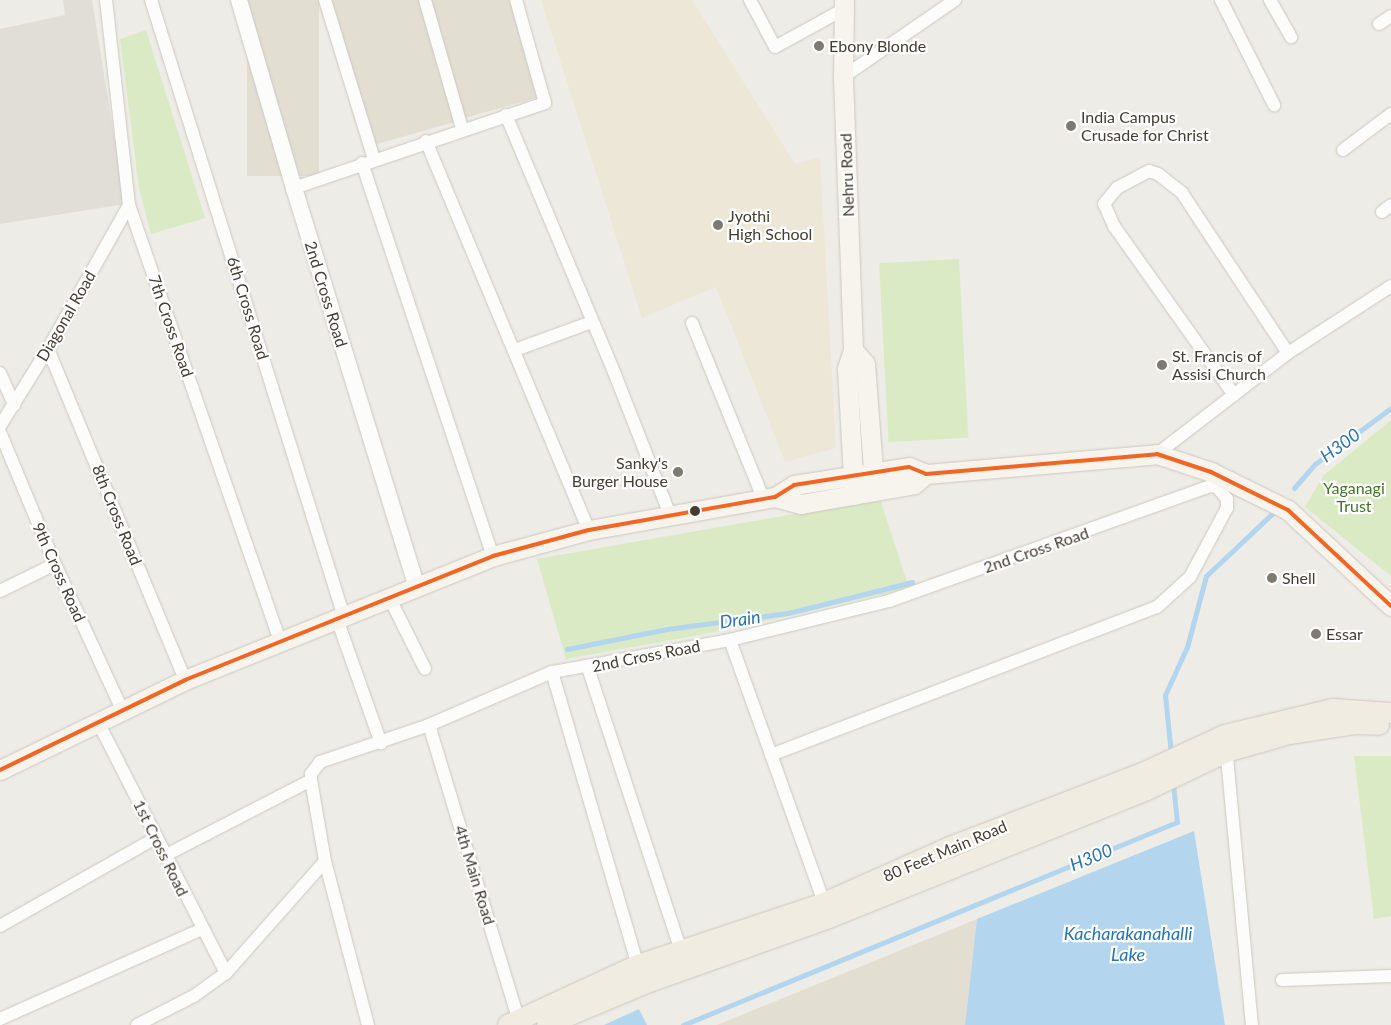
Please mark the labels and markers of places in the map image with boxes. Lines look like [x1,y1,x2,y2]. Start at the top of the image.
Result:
place label: Ebony Blonde [829,36,927,56]
marker: Ebony Blonde [813,40,825,52]
place label: India Campus Crusade for Christ [1081,107,1209,145]
marker: India Campus Crusade for Christ [1065,120,1077,132]
place label: Jyothi High School [728,206,812,244]
marker: Jyothi High School [712,219,724,231]
place label: St. Francis of Assisi Church [1172,346,1266,384]
marker: St. Francis of Assisi Church [1156,359,1168,371]
place label: Sanky's Burger House [571,453,668,491]
marker: Sanky's Burger House [672,466,684,478]
unlabelled marker [690,506,700,516]
place label: Shell [1282,568,1315,588]
marker: Shell [1266,572,1278,584]
place label: Essar [1326,624,1363,644]
marker: Essar [1310,628,1322,640]

